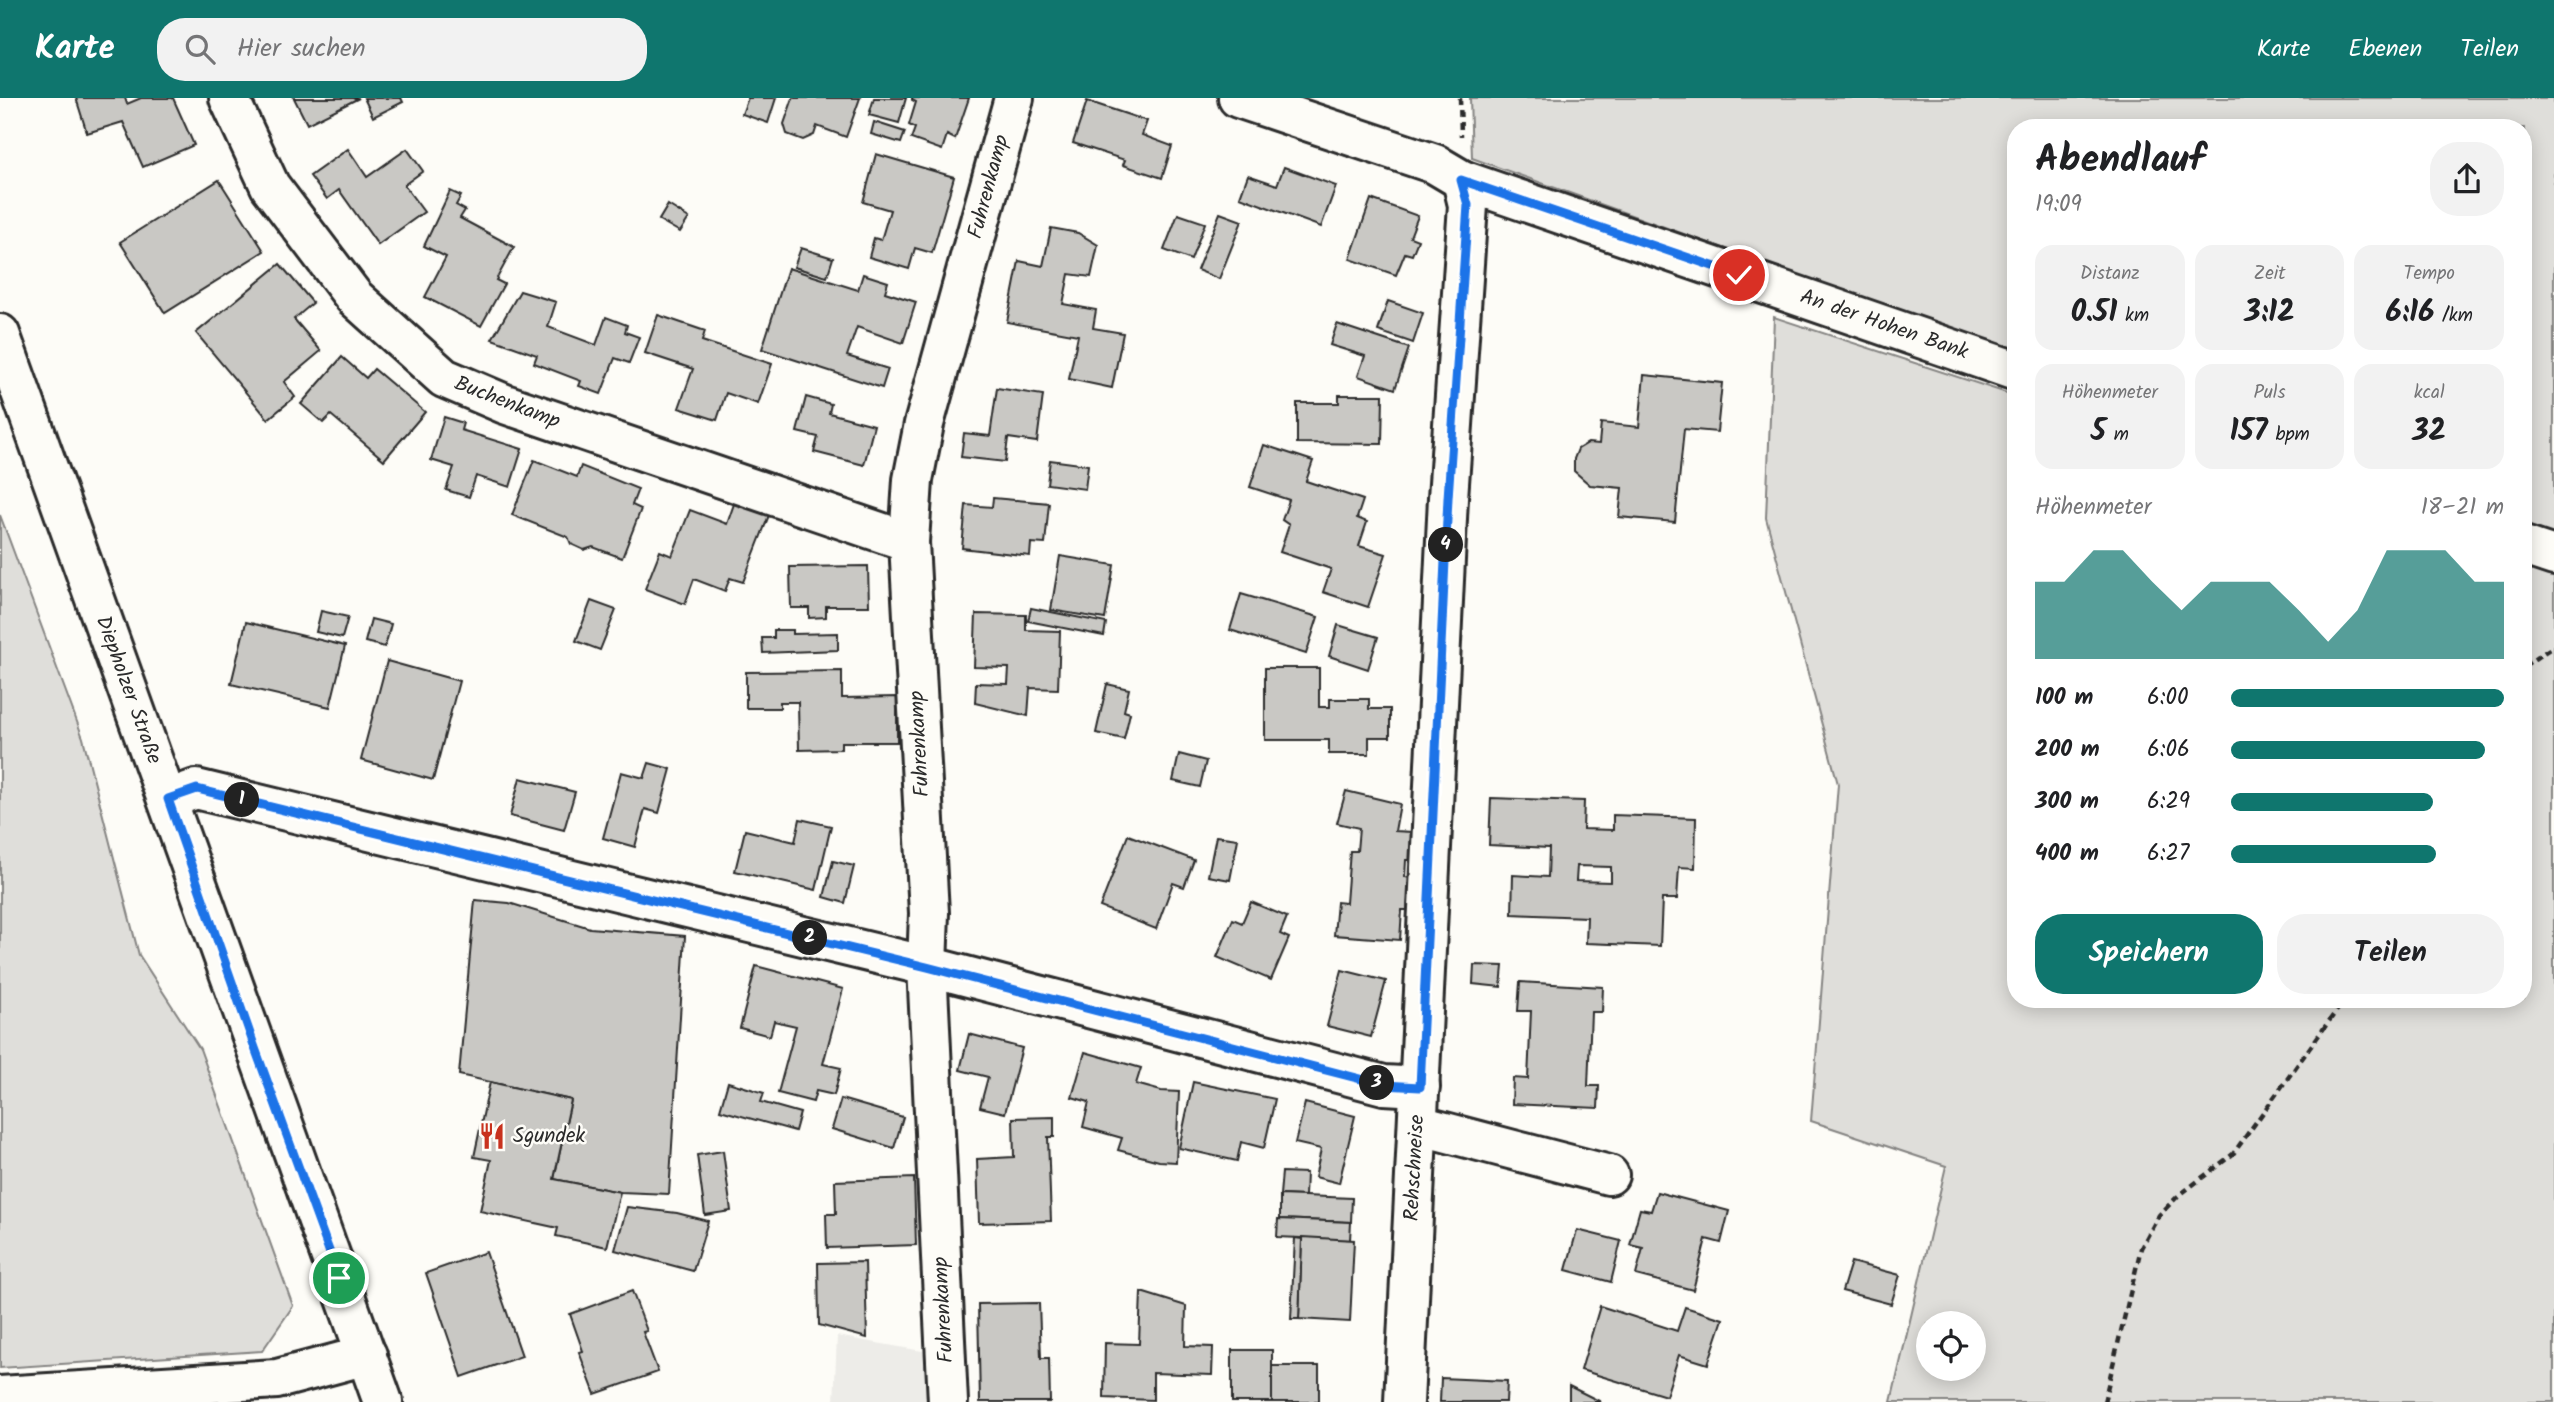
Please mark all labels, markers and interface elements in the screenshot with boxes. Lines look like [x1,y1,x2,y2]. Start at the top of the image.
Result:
search box [157,18,647,81]
text: Karte [35,23,115,76]
text: Hier suchen [237,28,366,70]
icon: search [181,30,219,68]
text: Karte [2257,30,2310,69]
text: Ebenen [2348,30,2422,69]
text: Teilen [2460,30,2519,69]
street label: Fuhrenkamp [959,131,1019,243]
text: Abendlauf [2035,131,2205,191]
button: share [2430,142,2504,216]
text: 19:09 [2035,187,2082,223]
pin [1709,245,1769,305]
icon: check [1720,256,1758,294]
text: Distanz [2080,259,2140,289]
text: Zeit [2253,259,2286,289]
text: Tempo [2403,259,2455,289]
street label: An der Hohen Bank [1795,281,1973,369]
text: 0.51 [2071,289,2117,337]
text: 3:12 [2244,289,2295,337]
text: 6:16 [2385,289,2434,337]
text: km [2117,301,2149,331]
text: /km [2434,301,2473,331]
street label: Buchenkamp [449,368,565,438]
text: Höhenmeter [2062,378,2158,408]
text: Puls [2253,378,2286,408]
text: kcal [2414,378,2445,408]
text: 5 [2091,408,2106,456]
text: 157 [2229,408,2268,456]
text: 32 [2412,408,2446,456]
text: m [2106,420,2129,450]
text: bpm [2268,420,2310,450]
text: Höhenmeter [2035,490,2151,526]
text: 18–21 m [2421,490,2504,526]
pin: 4 [1428,528,1464,562]
text: 4 [1440,529,1451,559]
street label: Diepholzer Straße [86,611,170,769]
text: 100 m [2035,680,2093,716]
text: 6:00 [2147,680,2188,716]
street label: Fuhrenkamp [901,690,939,798]
text: 200 m [2035,732,2100,768]
text: 6:06 [2147,732,2190,768]
pin: 1 [224,782,260,818]
text: 1 [239,784,244,814]
text: 300 m [2035,784,2099,820]
text: 6:29 [2147,784,2190,820]
text: 400 m [2035,836,2099,872]
text: 6:27 [2147,836,2189,872]
button: Speichern [2035,914,2263,994]
button: Teilen [2277,914,2504,994]
pin: 2 [792,920,828,956]
text: 2 [804,922,815,952]
pin: 3 [1360,1066,1394,1100]
text: 3 [1371,1067,1382,1097]
street label: Rehschneise [1396,1113,1434,1222]
place label: Sgundek [513,1120,585,1153]
restaurant icon: Sgundek [477,1121,507,1151]
pin [309,1248,369,1308]
street label: Fuhrenkamp [925,1256,963,1364]
icon: arrive [320,1259,358,1297]
map controls [1916,1311,1986,1381]
button: locate [1916,1311,1986,1381]

